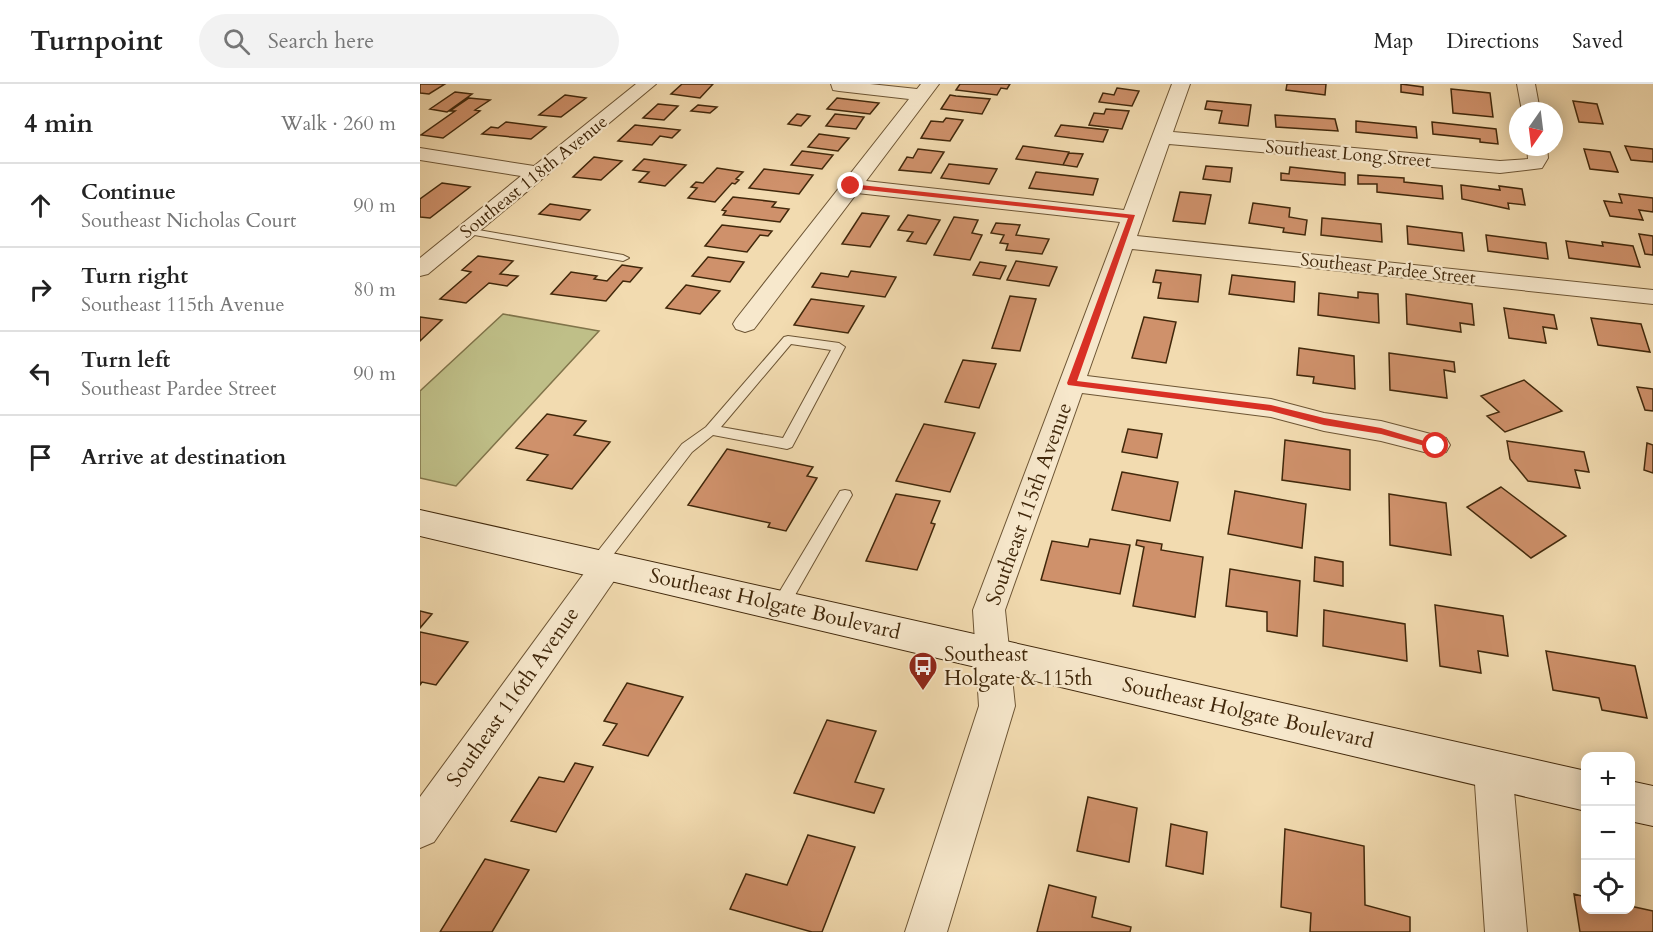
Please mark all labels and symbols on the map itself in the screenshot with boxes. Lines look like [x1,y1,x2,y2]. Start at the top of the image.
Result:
north arrow [1509,102,1563,156]
street label: Southeast 118th Avenue [455,110,613,244]
street label: Southeast Long Street [1264,134,1432,174]
route end [837,172,863,198]
street label: Southeast Pardee Street [1299,247,1477,291]
street label: Southeast 115th Avenue [979,399,1079,609]
route start [1422,432,1448,458]
street label: Southeast Holgate Boulevard [647,561,903,647]
street label: Southeast 116th Avenue [440,601,586,793]
place label: Southeast Holgate & 115th [944,640,1093,693]
bus stop icon: Southeast Holgate & 115th [907,650,939,692]
street label: Southeast Holgate Boulevard [1120,670,1376,756]

